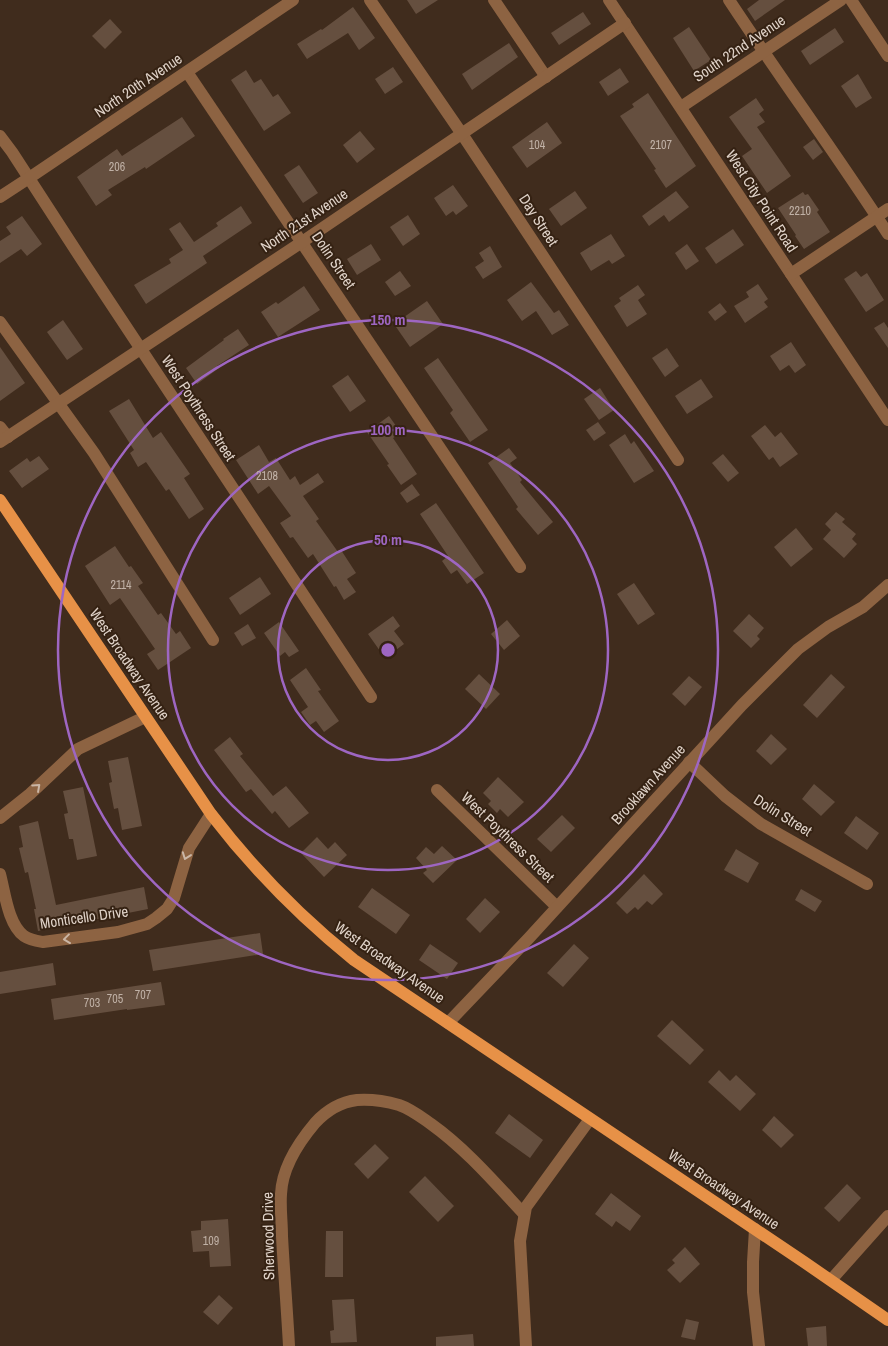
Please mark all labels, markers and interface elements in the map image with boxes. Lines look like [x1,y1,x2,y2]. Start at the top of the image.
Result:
street label: South 22nd Avenue [689,9,789,87]
street label: North 20th Avenue [90,48,186,122]
house number: 104 [529,137,546,153]
house number: 2107 [650,137,672,153]
street label: West City Point Road [721,146,803,256]
house number: 206 [109,159,125,175]
street label: North 21st Avenue [256,183,352,257]
street label: Day Street [514,190,564,251]
house number: 2210 [789,203,811,219]
street label: Dolin Street [307,227,361,293]
text: 150 m [371,309,405,330]
street label: West Poythress Street [157,351,241,465]
text: 100 m [371,419,405,440]
house number: 2108 [256,468,278,484]
text: 50 m [374,529,402,550]
house number: 2114 [110,577,132,593]
street label: West Broadway Avenue [85,604,175,724]
centre of rings [379,641,397,659]
street label: Brooklawn Avenue [606,739,690,829]
one-way arrow [32,784,41,793]
street label: West Poythress Street [457,787,560,887]
street label: Dolin Street [750,789,817,841]
one-way arrow [182,852,192,860]
street label: Monticello Drive [39,900,130,934]
street label: West Broadway Avenue [331,916,449,1008]
one-way arrow [63,933,71,944]
house number: 707 [135,987,152,1003]
house number: 705 [107,991,124,1007]
house number: 703 [84,995,100,1011]
street label: West Broadway Avenue [664,1144,784,1234]
street label: Sherwood Drive [257,1192,279,1280]
house number: 109 [203,1233,219,1249]

